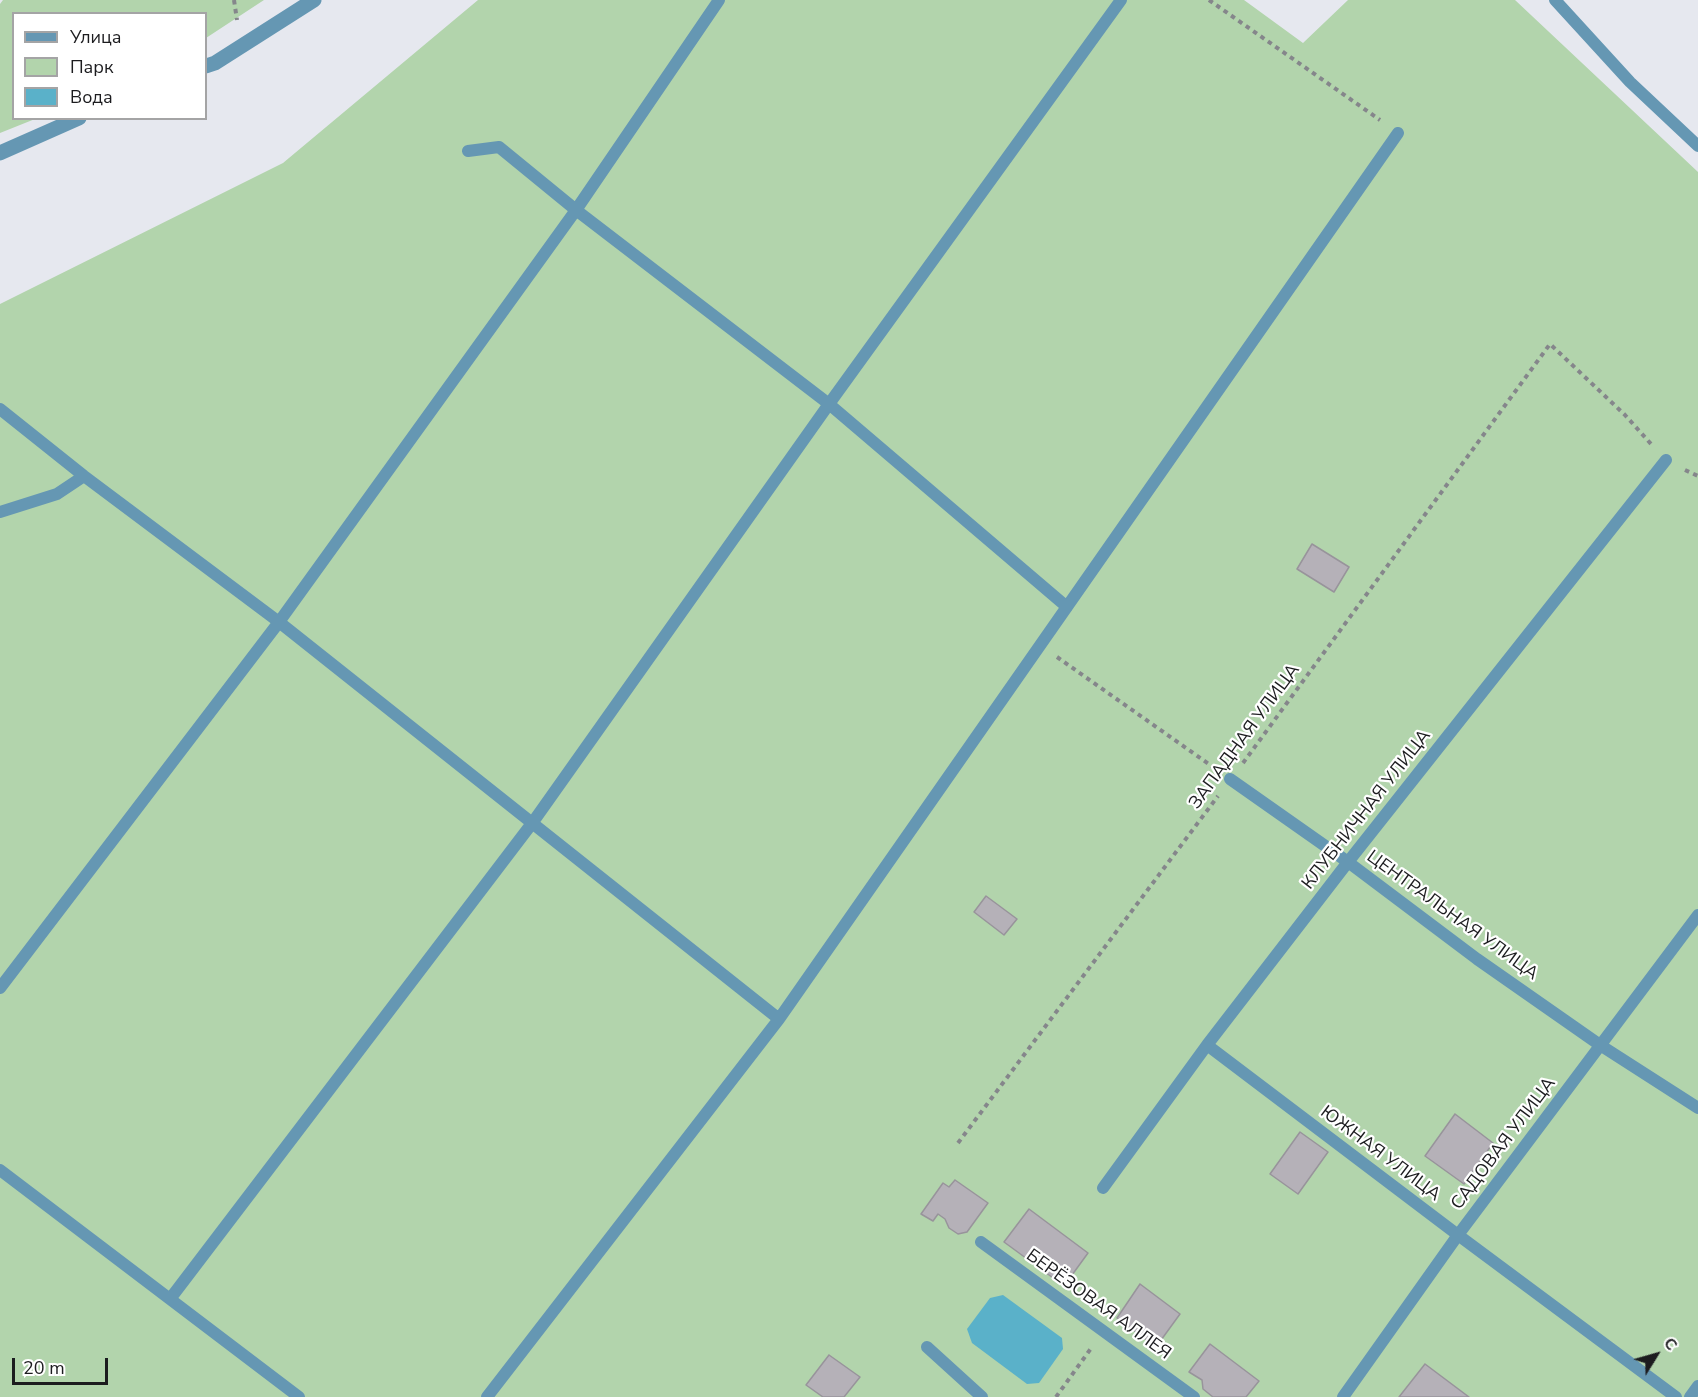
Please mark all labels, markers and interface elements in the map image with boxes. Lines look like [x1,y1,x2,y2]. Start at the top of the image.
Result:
legend [12,12,207,120]
text: Улица [70,25,121,49]
text: Парк [70,55,113,79]
text: Вода [70,85,113,109]
street label: ЗАПАДНАЯ УЛИЦА [1185,660,1305,814]
street label: КЛУБНИЧНАЯ УЛИЦА [1298,726,1436,894]
street label: ЦЕНТРАЛЬНАЯ УЛИЦА [1362,847,1542,985]
street label: САДОВАЯ УЛИЦА [1447,1074,1561,1214]
street label: ЮЖНАЯ УЛИЦА [1316,1102,1444,1206]
street label: БЕРЁЗОВАЯ АЛЛЕЯ [1021,1245,1175,1365]
north arrow [1626,1325,1686,1385]
text: С [1658,1333,1682,1355]
scale bar [15,1346,111,1384]
text: 20 m [23,1356,65,1380]

